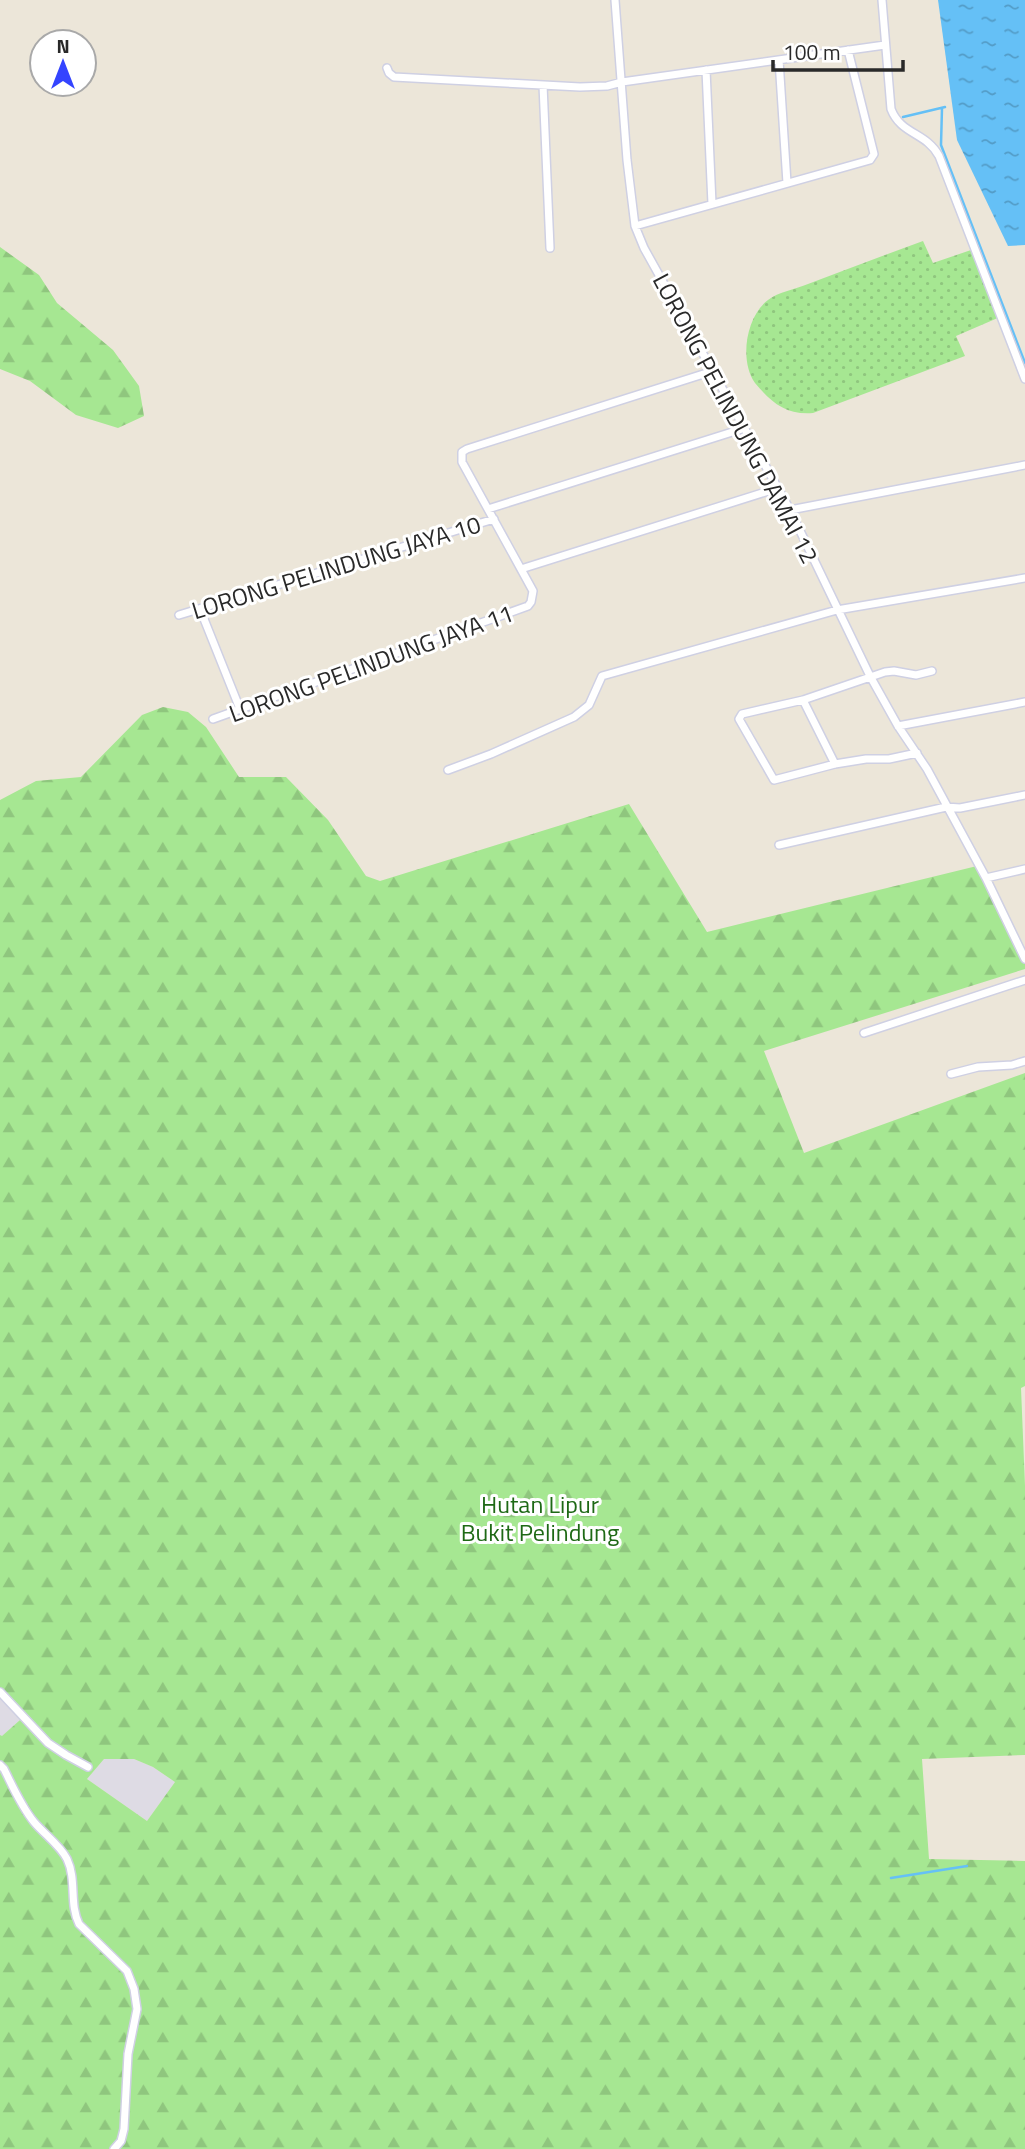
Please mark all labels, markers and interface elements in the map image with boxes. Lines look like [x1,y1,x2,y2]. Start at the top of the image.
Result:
north arrow [28,28,98,98]
scale bar [773,28,902,72]
text: N [56,31,70,60]
text: 100 m [783,36,840,68]
street label: LORONG PELINDUNG DAMAI 12 [644,266,828,570]
street label: LORONG PELINDUNG JAYA 10 [187,506,485,628]
street label: LORONG PELINDUNG JAYA 11 [224,595,518,731]
park label: Hutan Lipur Bukit Pelindung [461,1486,619,1550]

